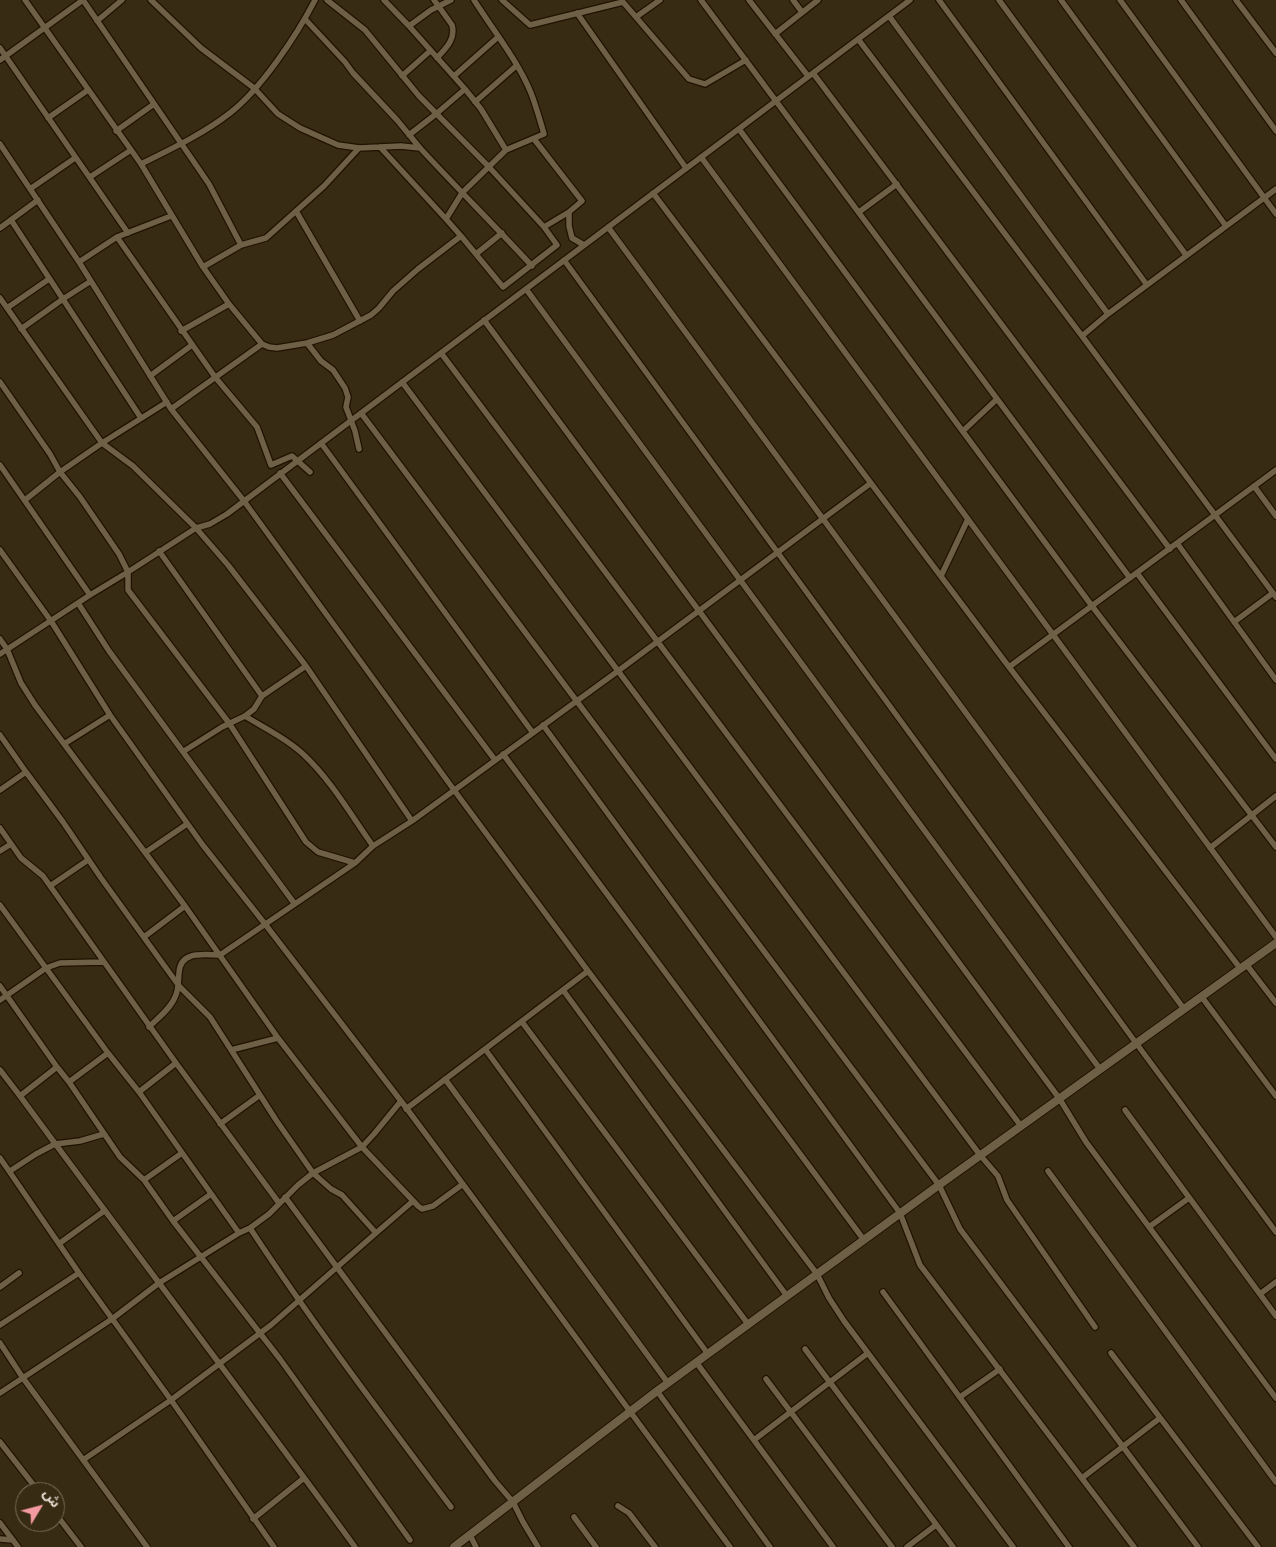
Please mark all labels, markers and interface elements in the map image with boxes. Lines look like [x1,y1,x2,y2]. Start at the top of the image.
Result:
north arrow [15,1482,65,1532]
text: ش [39,1485,64,1511]

